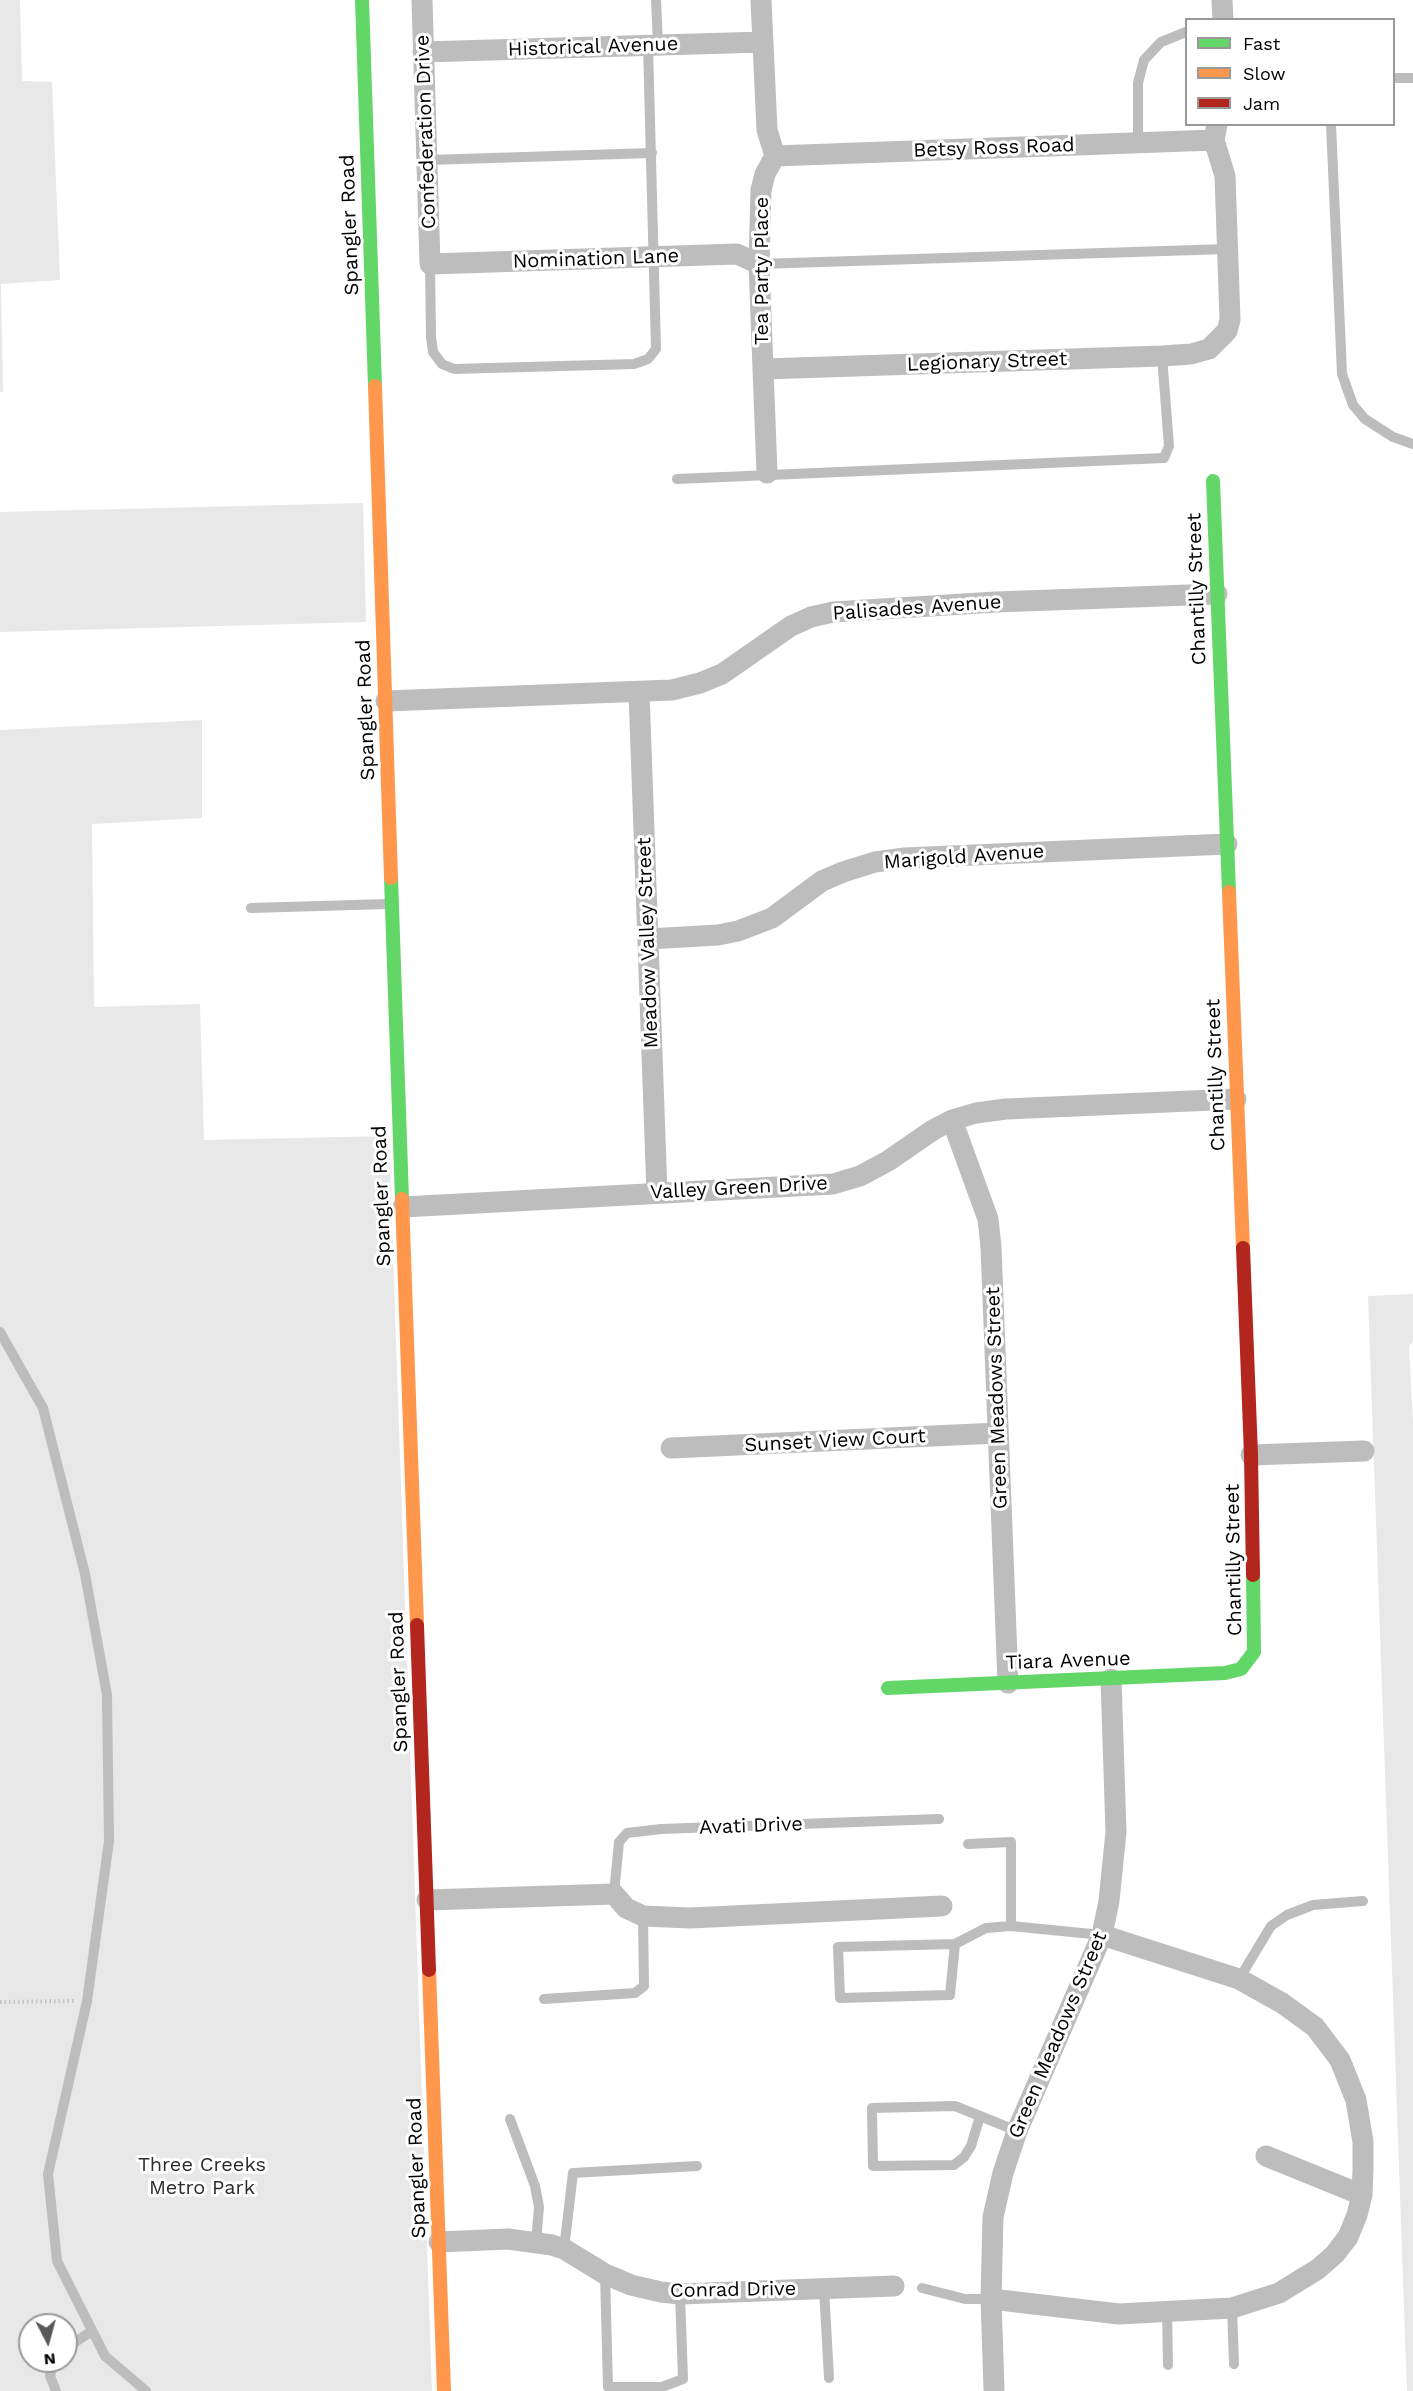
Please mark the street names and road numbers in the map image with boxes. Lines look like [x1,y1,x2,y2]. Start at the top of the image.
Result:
street label: Historical Avenue [507,32,679,62]
street label: Confederation Drive [411,34,441,230]
street label: Betsy Ross Road [913,133,1075,163]
street label: Spangler Road [336,154,364,296]
street label: Tea Party Place [750,197,774,345]
street label: Nomination Lane [512,244,680,274]
street label: Legionary Street [906,347,1068,377]
street label: Chantilly Street [1182,512,1212,666]
street label: Palisades Avenue [832,590,1002,626]
street label: Spangler Road [352,639,380,781]
street label: Meadow Valley Street [632,837,664,1049]
street label: Marigold Avenue [883,839,1045,875]
street label: Chantilly Street [1201,998,1231,1152]
street label: Spangler Road [368,1125,396,1267]
street label: Valley Green Drive [650,1171,828,1205]
street label: Green Meadows Street [981,1286,1013,1510]
street label: Sunset View Court [744,1424,926,1458]
street label: Chantilly Street [1221,1484,1247,1636]
street label: Spangler Road [385,1611,413,1753]
street label: Tiara Avenue [1005,1647,1131,1675]
street label: Avati Drive [699,1812,803,1840]
street label: Green Meadows Street [1003,1928,1113,2142]
street label: Spangler Road [403,2097,431,2239]
street label: Conrad Drive [670,2277,796,2303]

